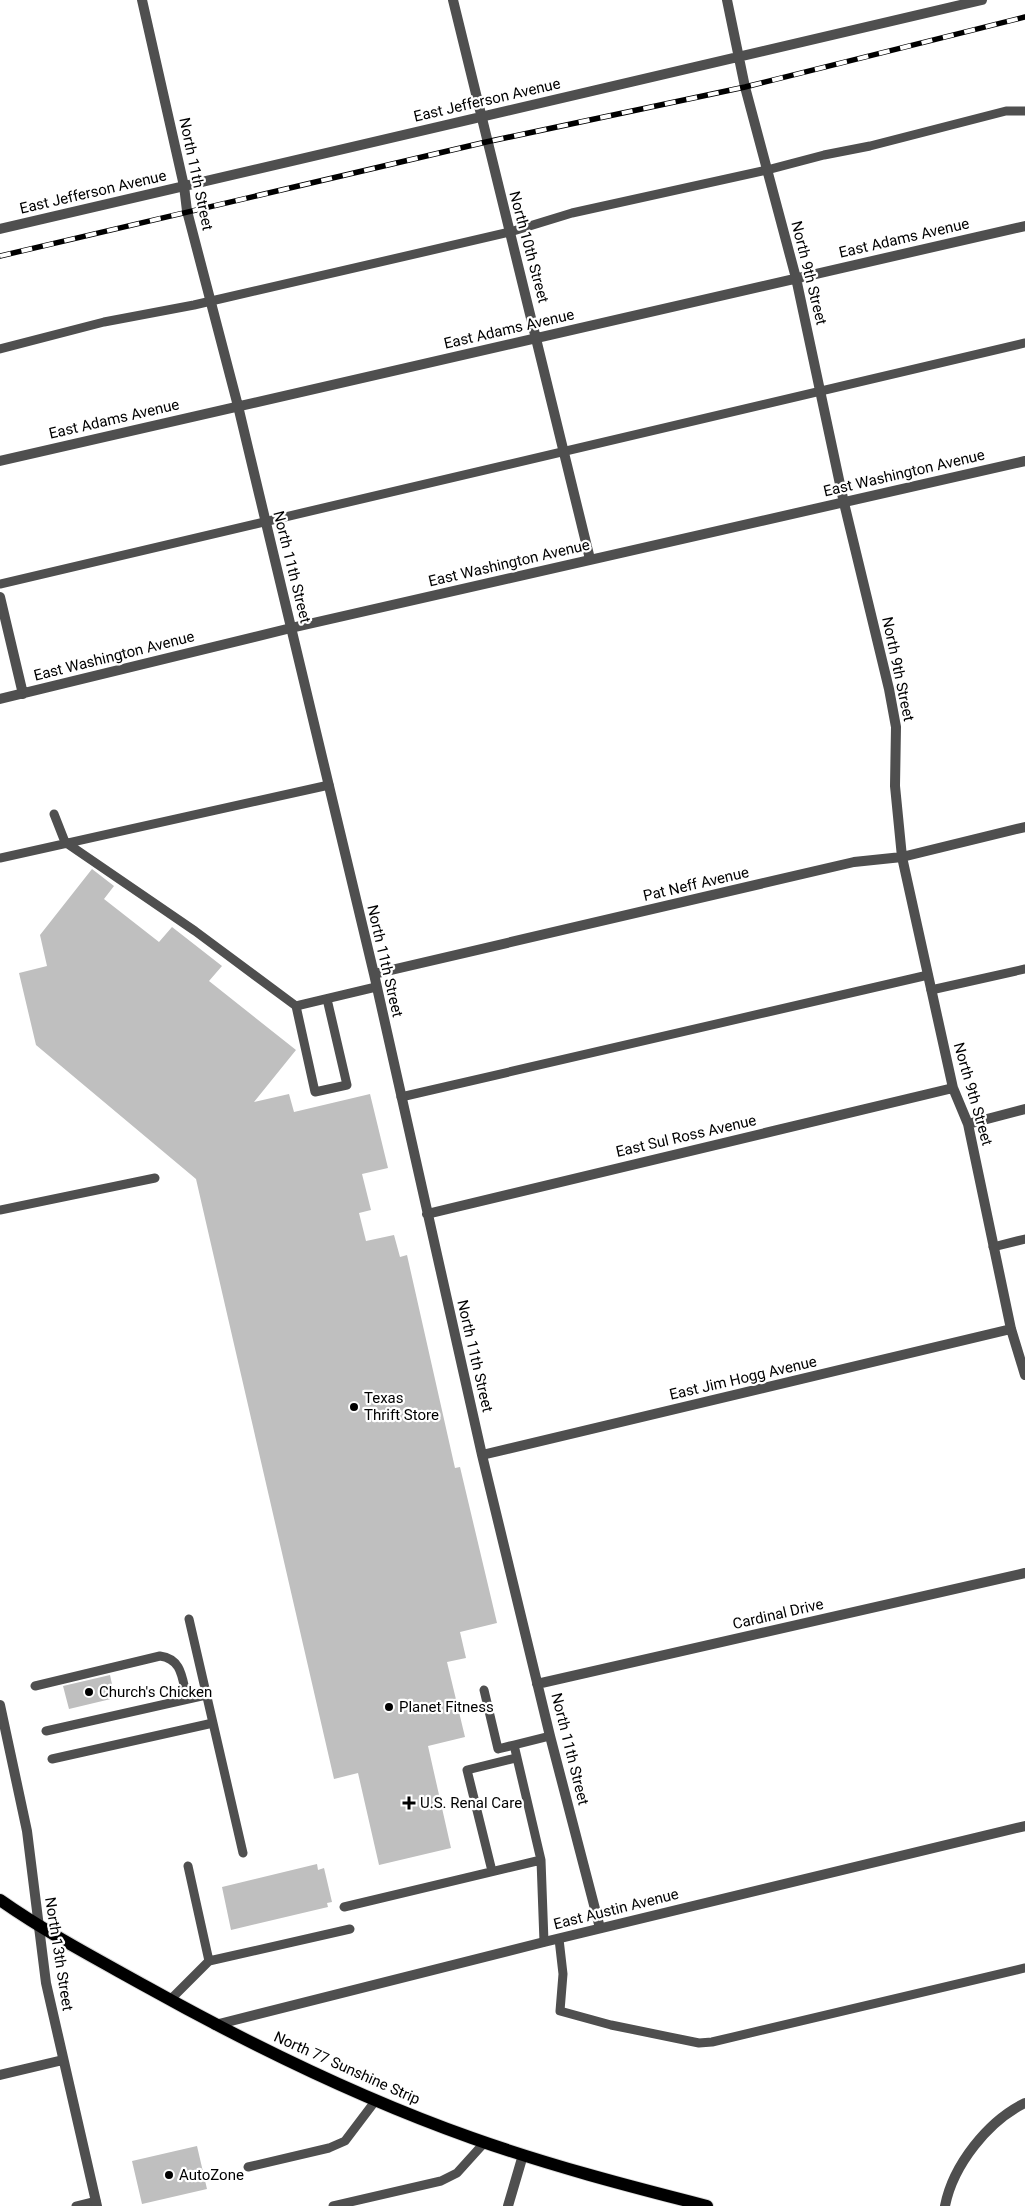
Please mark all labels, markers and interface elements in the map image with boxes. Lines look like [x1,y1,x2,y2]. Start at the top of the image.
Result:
street label: East Jefferson Avenue [412,74,562,126]
street label: North 11th Street [175,116,217,232]
street label: East Jefferson Avenue [18,166,168,218]
street label: North 10th Street [505,189,553,305]
street label: East Adams Avenue [837,214,971,262]
street label: North 9th Street [787,219,831,327]
street label: East Adams Avenue [442,305,576,353]
street label: East Adams Avenue [47,395,181,443]
street label: East Washington Avenue [822,446,986,500]
street label: North 11th Street [269,509,315,625]
street label: East Washington Avenue [427,536,591,590]
street label: North 9th Street [878,615,918,723]
street label: East Washington Avenue [32,627,196,685]
street label: Pat Neff Avenue [641,863,751,905]
street label: North 11th Street [363,903,407,1019]
street label: North 9th Street [950,1040,996,1148]
street label: East Sul Ross Avenue [614,1111,758,1161]
street label: North 11th Street [453,1298,497,1414]
street label: East Jim Hogg Avenue [668,1352,818,1404]
place label: Texas Thrift Store [364,1389,439,1424]
marker: Texas Thrift Store [348,1401,360,1413]
street label: Cardinal Drive [731,1595,825,1633]
place label: Church's Chicken [99,1683,212,1701]
marker: Church's Chicken [83,1686,95,1698]
street label: North 11th Street [547,1691,593,1807]
place label: Planet Fitness [399,1698,494,1716]
marker: Planet Fitness [383,1701,395,1713]
place label: U.S. Renal Care [420,1794,522,1812]
marker: U.S. Renal Care [402,1796,416,1810]
street label: East Austin Avenue [552,1885,680,1933]
street label: North 13th Street [41,1896,77,2012]
street label: North 77 Sunshine Strip [271,2028,423,2108]
place label: AutoZone [179,2166,244,2184]
marker: AutoZone [163,2169,175,2181]

